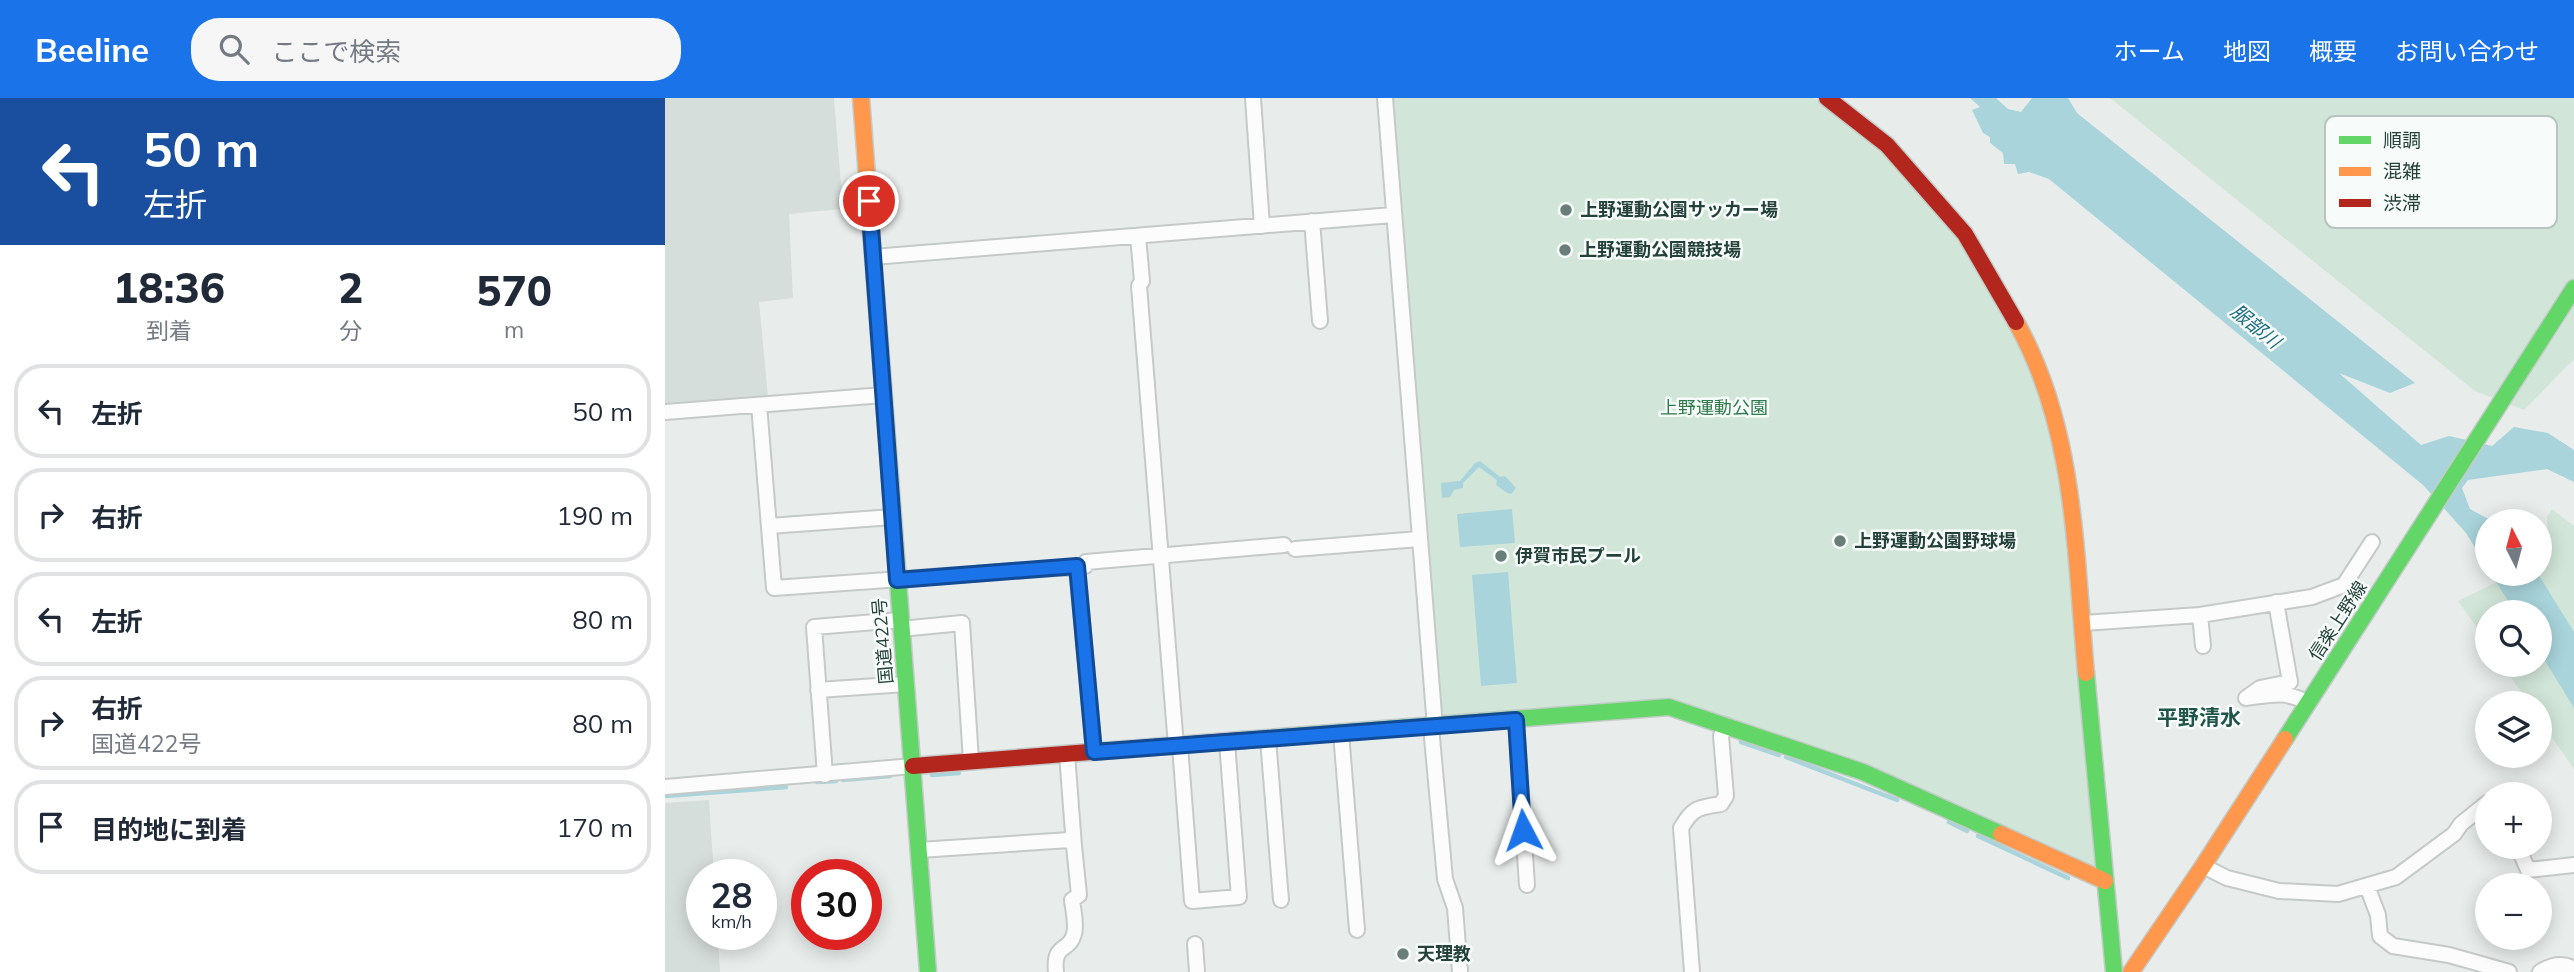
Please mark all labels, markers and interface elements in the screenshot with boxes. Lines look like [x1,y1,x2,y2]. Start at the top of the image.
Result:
search box [191,18,681,81]
text: Beeline [35,29,149,70]
icon: search [215,30,253,68]
text: ここで検索 [271,35,401,68]
text: ホーム [2114,36,2185,66]
text: 地図 [2223,36,2271,66]
text: 概要 [2309,36,2357,66]
text: お問い合わせ [2395,36,2539,66]
legend [2325,116,2557,228]
text: 50 m [143,118,259,179]
icon: left [28,126,119,217]
text: 順調 [2383,128,2421,152]
text: 混雑 [2383,159,2421,183]
pin [839,171,899,231]
icon: arrive [850,182,888,220]
text: 左折 [143,184,207,224]
text: 渋滞 [2383,191,2421,215]
place label: 上野運動公園サッカー場 [1580,198,1778,221]
marker: 上野運動公園サッカー場 [1558,202,1574,218]
place label: 上野運動公園競技場 [1579,238,1741,261]
marker: 上野運動公園競技場 [1557,242,1573,258]
text: 18:36 [113,261,225,314]
text: 2 [338,261,363,314]
text: 570 [476,264,552,317]
water label: 服部川 [2226,299,2287,355]
text: m [504,315,524,344]
text: 到着 [146,316,192,345]
text: 分 [339,316,362,345]
icon: left [32,392,70,430]
text: 50 m [572,395,633,428]
park label: 上野運動公園 [1660,396,1768,419]
text: 左折 [91,397,143,430]
icon: right [32,496,70,534]
text: 190 m [557,499,633,532]
text: 右折 [91,501,143,534]
north arrow [2475,509,2551,586]
map controls [2475,509,2552,950]
place label: 上野運動公園野球場 [1854,529,2016,552]
marker: 上野運動公園野球場 [1832,533,1848,549]
place label: 伊賀市民プール [1515,544,1641,567]
marker: 伊賀市民プール [1493,548,1509,564]
street label: 信楽上野線 [2303,577,2372,665]
street label: 国道422号 [867,597,898,685]
icon: left [32,600,70,638]
button: search [2475,600,2552,677]
text: 80 m [572,603,633,636]
text: 左折 [91,605,143,638]
button: layers [2475,691,2552,768]
text: 右折 [91,692,143,725]
icon: right [32,704,70,742]
district label: 平野清水 [2157,704,2241,730]
text: 80 m [572,707,633,740]
text: 国道422号 [91,729,201,758]
button: + [2475,782,2552,859]
position arrow [1486,793,1560,867]
icon: arrive [32,808,70,846]
text: 170 m [557,811,633,844]
text: 目的地に到着 [91,813,247,846]
speed limit sign: 30 [791,859,882,950]
text: 28 [710,873,753,917]
button: − [2475,873,2552,950]
text: km/h [711,910,752,933]
place label: 天理教 [1417,942,1471,965]
marker: 天理教 [1395,946,1411,962]

